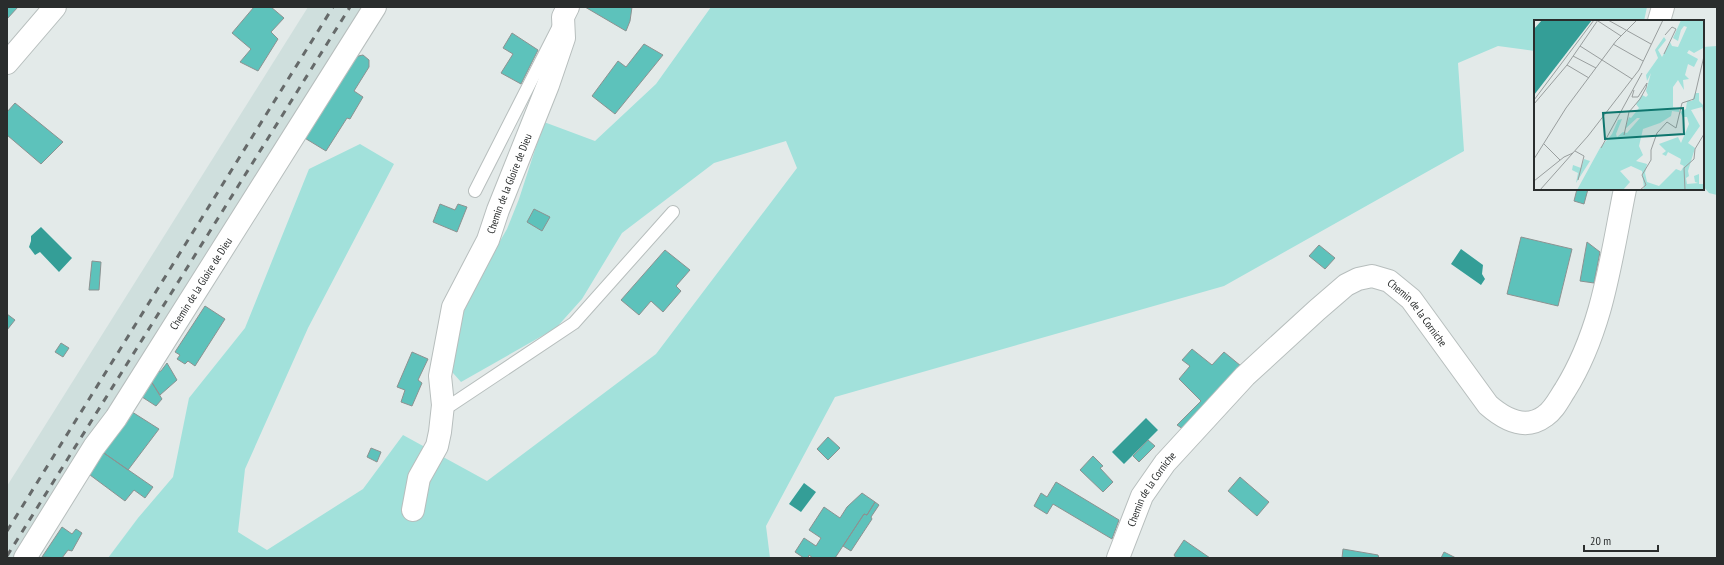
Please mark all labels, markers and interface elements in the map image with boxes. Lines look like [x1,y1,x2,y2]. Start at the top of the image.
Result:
inset map [1534,20,1704,190]
street label: Chemin de la Gloire de Dieu [484,131,535,235]
street label: Chemin de la Gloire de Dieu [166,235,235,332]
street label: Chemin de la Corniche [1385,276,1450,349]
street label: Chemin de la Corniche [1124,448,1179,528]
scale bar [1584,527,1658,553]
text: 20 m [1590,533,1611,548]

